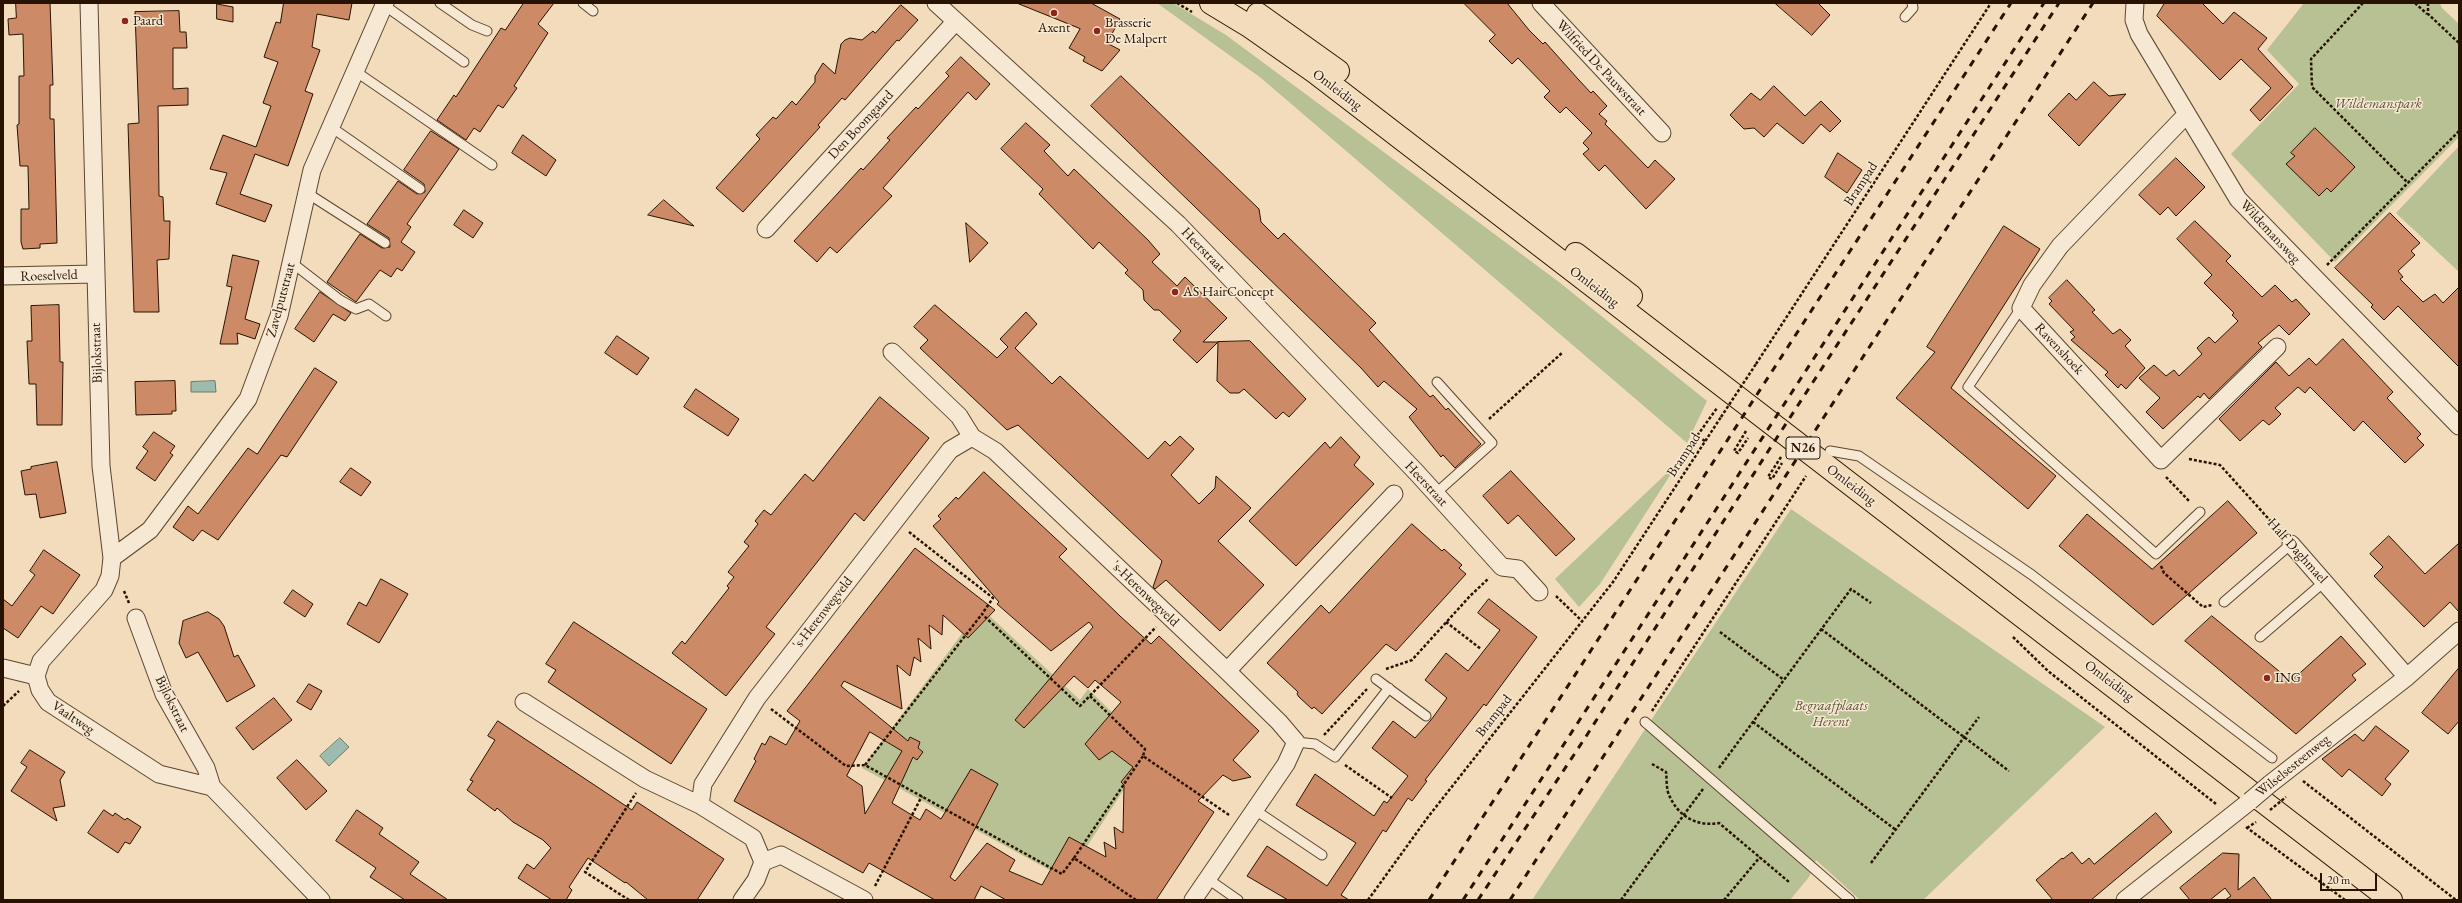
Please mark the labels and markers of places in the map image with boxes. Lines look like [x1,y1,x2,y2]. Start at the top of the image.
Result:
marker: Axent [1049,8,1059,18]
place label: Paard [133,13,163,29]
place label: Brasserie De Malpert [1105,15,1167,48]
marker: Paard [120,16,130,26]
place label: Axent [1038,20,1070,36]
marker: Brasserie De Malpert [1092,26,1102,36]
place label: AS HairConcept [1183,284,1274,300]
marker: AS HairConcept [1170,287,1180,297]
place label: ING [2275,670,2301,686]
marker: ING [2262,673,2272,683]

